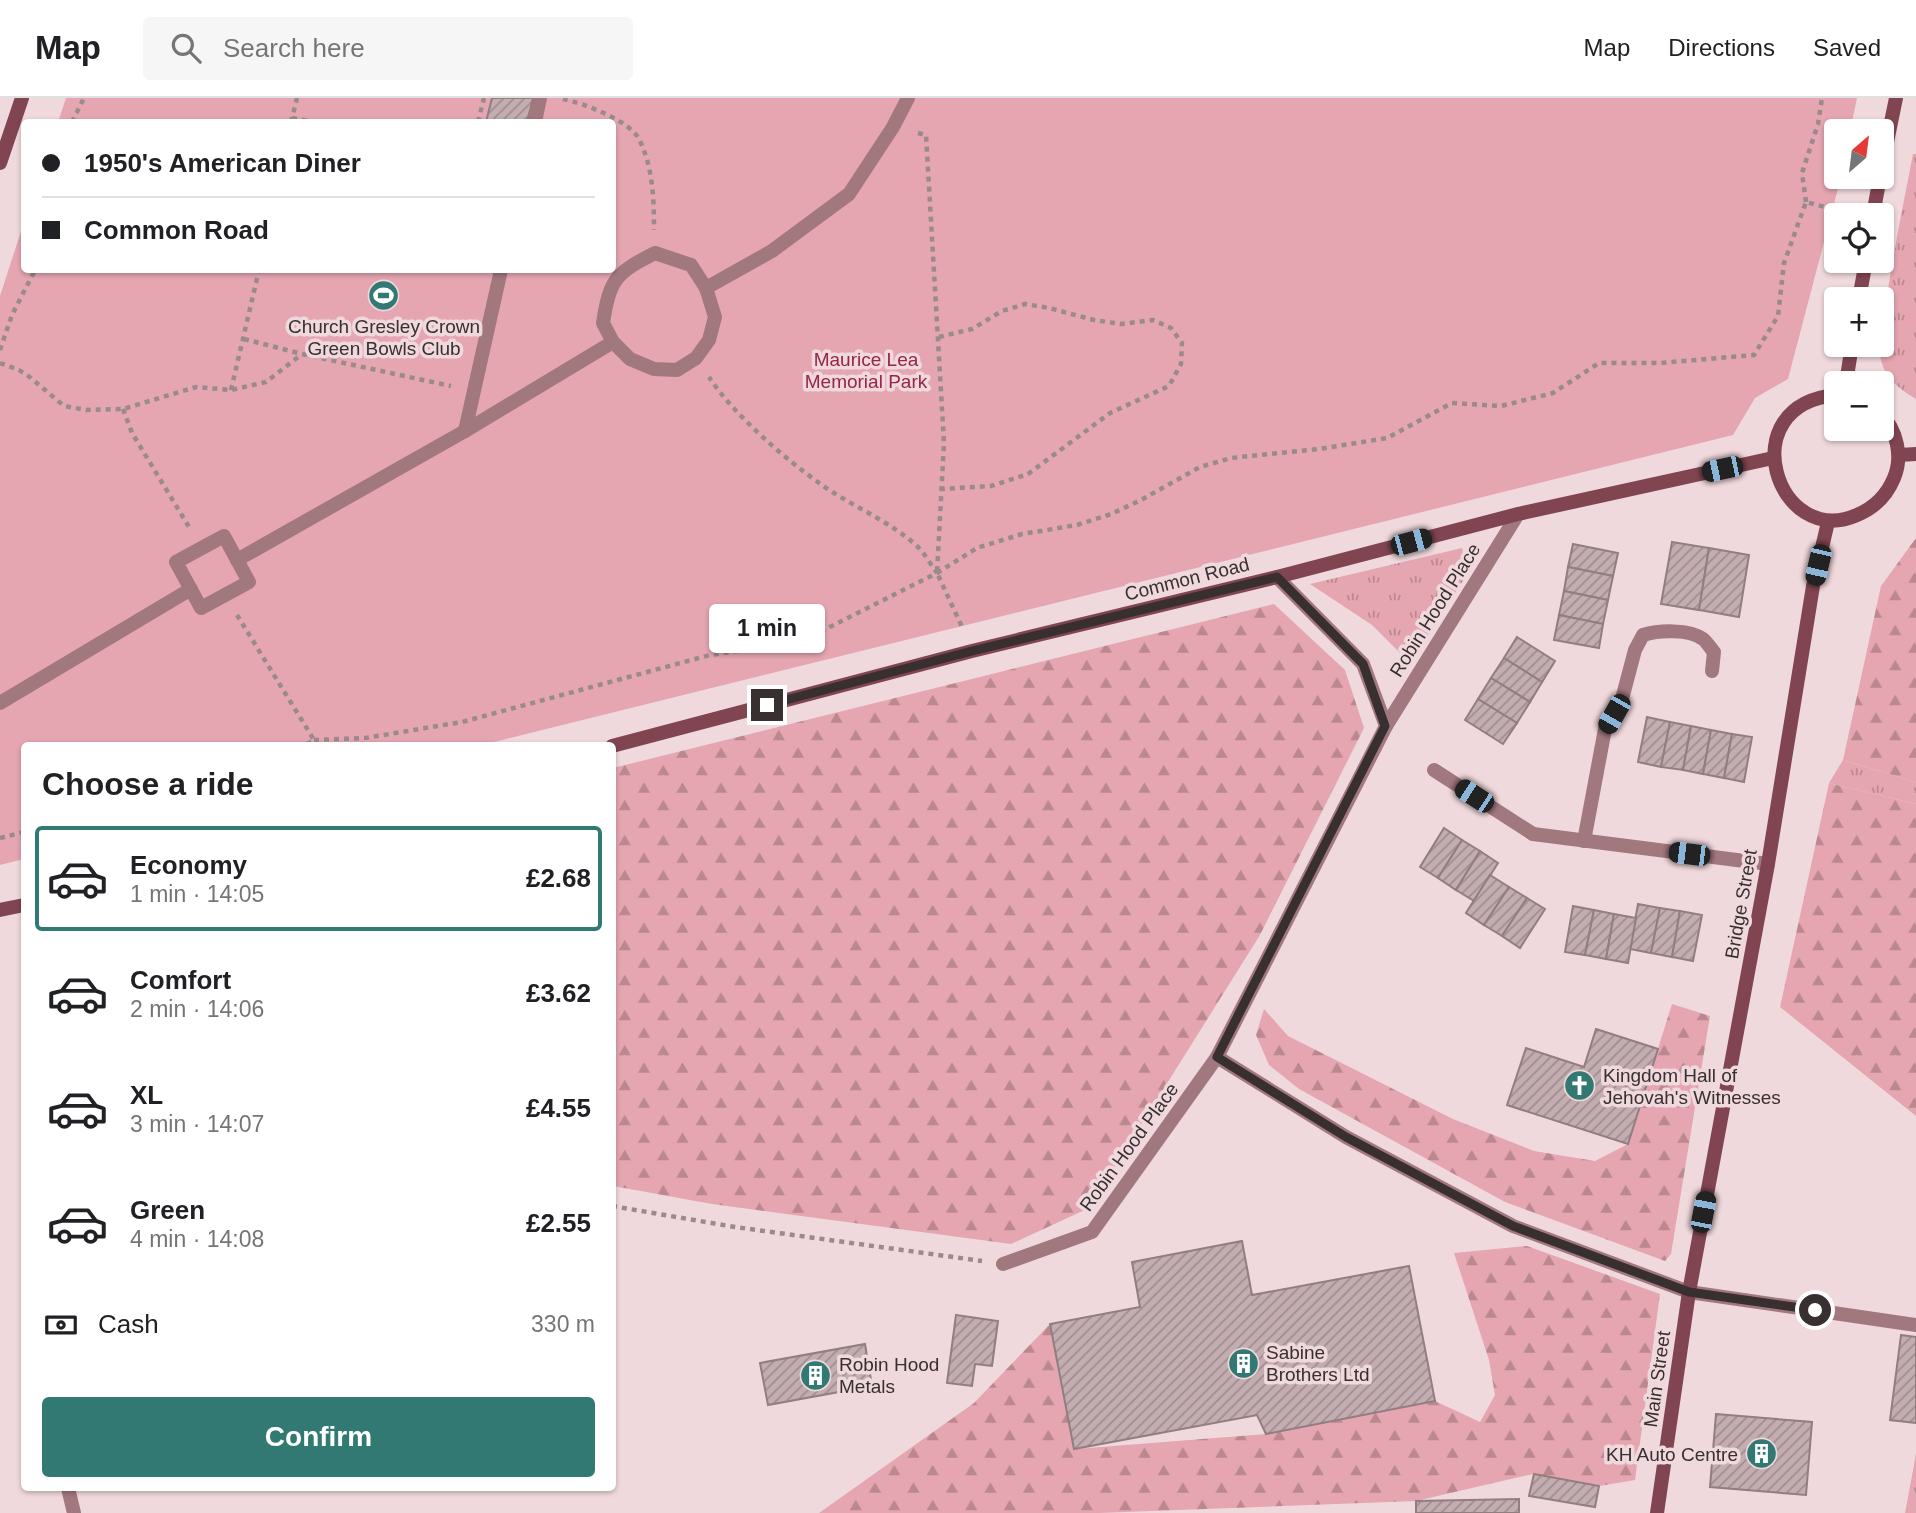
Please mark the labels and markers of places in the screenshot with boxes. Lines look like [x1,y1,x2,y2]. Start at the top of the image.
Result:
sports icon: Church Gresley Crown Green Bowls Club [367,278,401,312]
place label: Church Gresley Crown Green Bowls Club [288,316,480,359]
place label: Kingdom Hall of Jehovah's Witnesses [1603,1065,1781,1108]
church icon: Kingdom Hall of Jehovah's Witnesses [1563,1069,1597,1103]
place label: Sabine Brothers Ltd [1266,1342,1370,1385]
building icon: Sabine Brothers Ltd [1226,1346,1260,1380]
place label: Robin Hood Metals [839,1354,939,1397]
building icon: Robin Hood Metals [799,1358,833,1392]
building icon: KH Auto Centre [1744,1437,1778,1471]
place label: KH Auto Centre [1606,1444,1738,1465]

